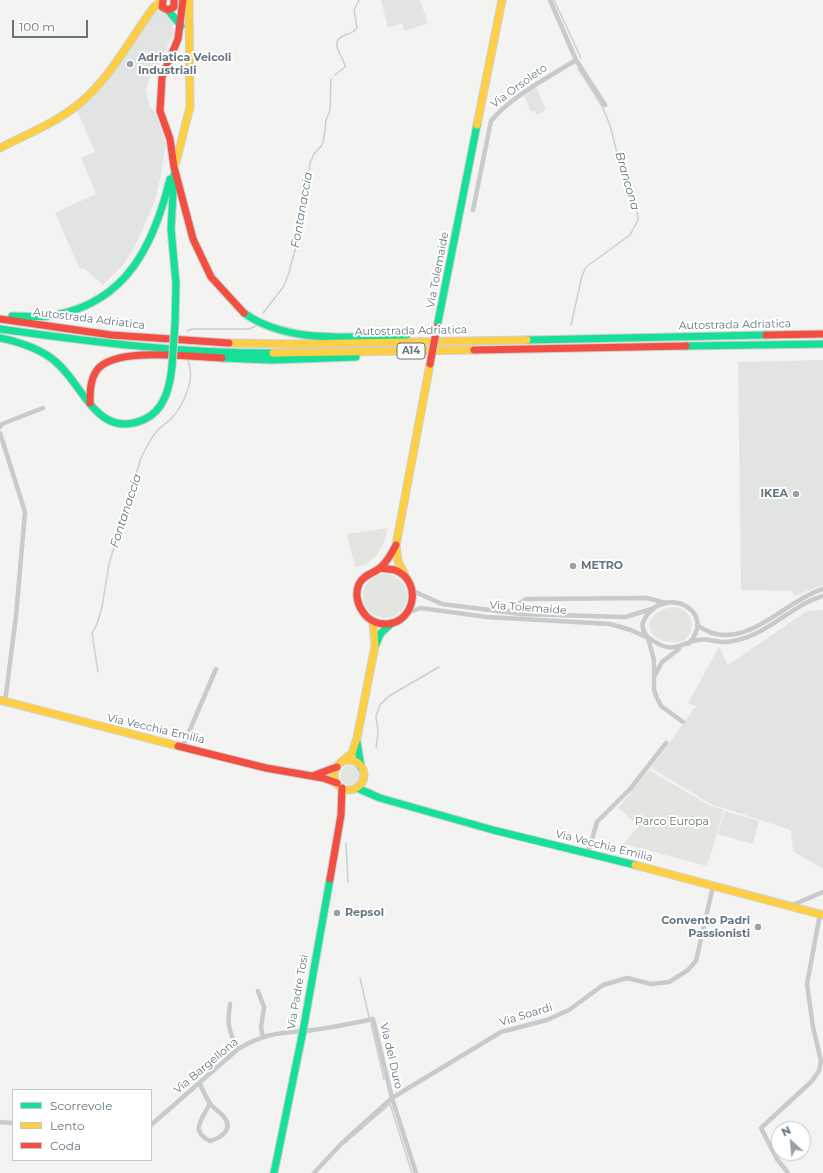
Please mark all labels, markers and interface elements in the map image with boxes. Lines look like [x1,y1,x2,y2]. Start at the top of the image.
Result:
scale bar [14,12,90,38]
text: 100 m [19,19,55,34]
place label: Adriatica Veicoli Industriali [138,51,231,77]
marker: Adriatica Veicoli Industriali [125,59,135,69]
street label: Via Orsoleto [488,61,550,111]
water label: Brancona [612,150,642,212]
water label: Fontanaccia [288,171,316,249]
street label: Via Tolemaide [424,231,452,309]
street label: Autostrada Adriatica [32,306,146,332]
street label: Autostrada Adriatica [679,317,791,333]
street label: Autostrada Adriatica [355,323,467,339]
road number: A14 [397,343,425,359]
water label: Fontanaccia [107,472,145,550]
place label: IKEA [760,487,788,501]
marker: IKEA [791,489,801,499]
place label: METRO [581,559,623,573]
marker: METRO [568,561,578,571]
street label: Via Tolemaide [489,599,567,617]
street label: Via Vecchia Emilia [106,711,206,747]
park label: Parco Europa [635,815,709,829]
street label: Via Vecchia Emilia [554,828,654,864]
place label: Repsol [345,906,384,920]
marker: Repsol [332,908,342,918]
place label: Convento Padri Passionisti [661,914,750,940]
marker: Convento Padri Passionisti [753,922,763,932]
street label: Via Padre Tosi [285,953,311,1031]
street label: Via Soardi [498,1001,554,1029]
street label: Via del Duro [377,1022,405,1090]
street label: Via Bargellona [171,1035,241,1097]
legend [12,1089,152,1161]
text: Scorrevole [50,1098,112,1113]
text: Lento [50,1118,85,1133]
north arrow [771,1121,811,1161]
text: N [779,1123,793,1139]
text: Coda [50,1138,81,1153]

